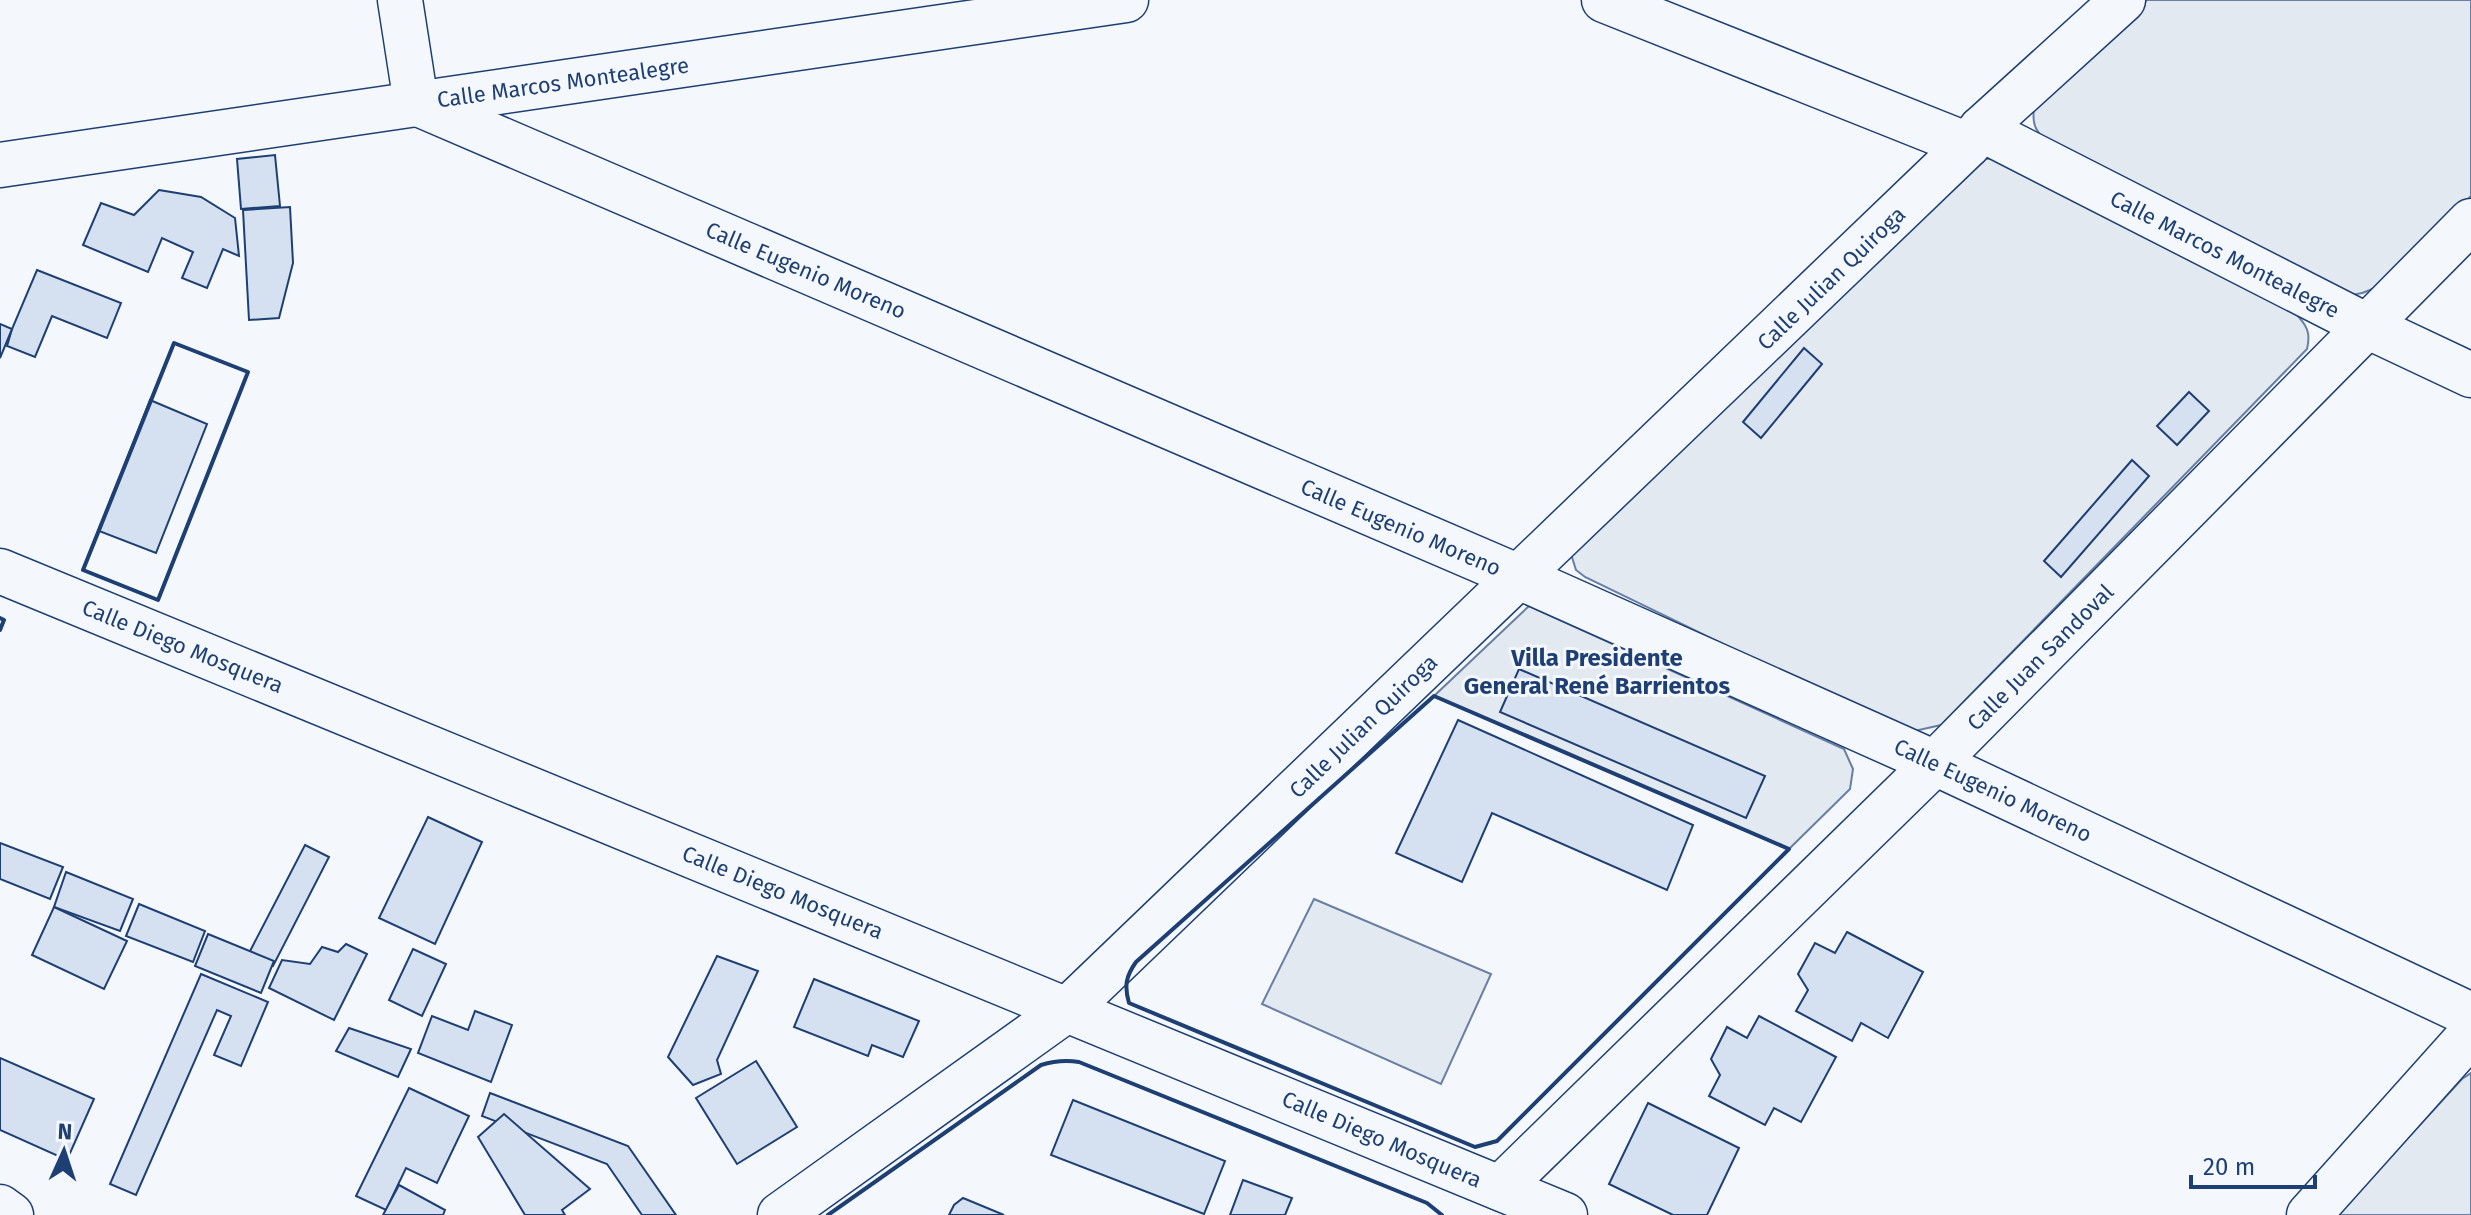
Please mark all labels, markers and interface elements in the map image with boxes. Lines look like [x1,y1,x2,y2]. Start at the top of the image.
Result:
street label: Calle Marcos Montealegre [435,51,691,114]
street label: Calle Marcos Montealegre [2105,185,2344,324]
street label: Calle Julian Quiroga [1752,201,1911,356]
street label: Calle Eugenio Moreno [702,216,910,325]
street label: Calle Eugenio Moreno [1297,473,1505,582]
street label: Calle Juan Sandoval [1961,578,2119,736]
street label: Calle Diego Mosquera [78,594,287,699]
district label: Villa Presidente General René Barrientos [1464,644,1731,700]
street label: Calle Julian Quiroga [1284,649,1443,804]
street label: Calle Eugenio Moreno [1890,733,2096,848]
street label: Calle Diego Mosquera [678,840,887,945]
street label: Calle Diego Mosquera [1278,1085,1486,1194]
north arrow [24,1111,104,1191]
text: N [57,1118,73,1145]
scale bar [2191,1139,2315,1189]
text: 20 m [2203,1153,2255,1181]

